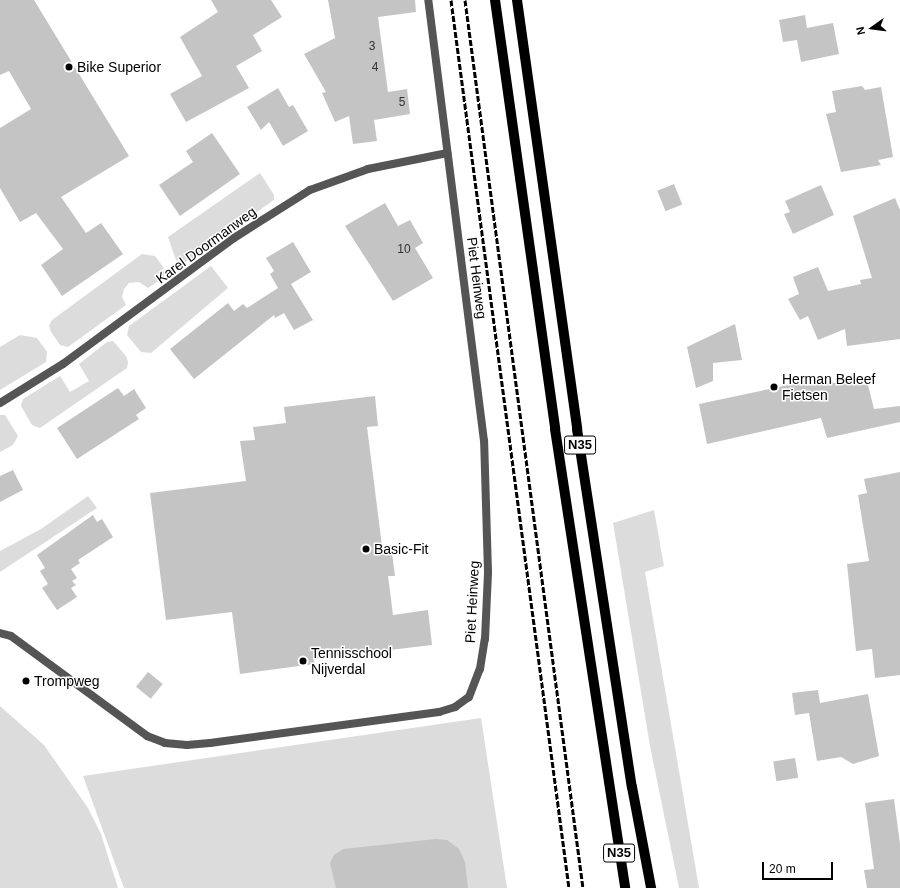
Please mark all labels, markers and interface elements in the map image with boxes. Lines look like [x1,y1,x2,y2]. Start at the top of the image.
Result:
north arrow [852,8,892,48]
text: N [854,26,867,36]
house number: 3 [369,40,375,54]
place label: Bike Superior [77,59,161,75]
house number: 4 [372,61,378,75]
marker: Bike Superior [64,62,74,72]
house number: 5 [399,96,405,110]
street label: Karel Doormanweg [153,203,259,287]
street label: Piet Heinweg [464,236,490,320]
house number: 10 [397,243,411,257]
place label: Herman Beleef Fietsen [782,371,875,404]
marker: Herman Beleef Fietsen [769,382,779,392]
road number: N35 [564,434,596,456]
place label: Basic-Fit [374,541,428,557]
marker: Basic-Fit [361,544,371,554]
street label: Piet Heinweg [461,560,483,644]
place label: Tennisschool Nijverdal [311,645,392,678]
marker: Tennisschool Nijverdal [298,656,308,666]
place label: Trompweg [34,673,100,689]
marker: Trompweg [21,676,31,686]
road number: N35 [603,842,635,864]
scale bar [764,854,835,880]
text: 20 m [769,862,796,876]

